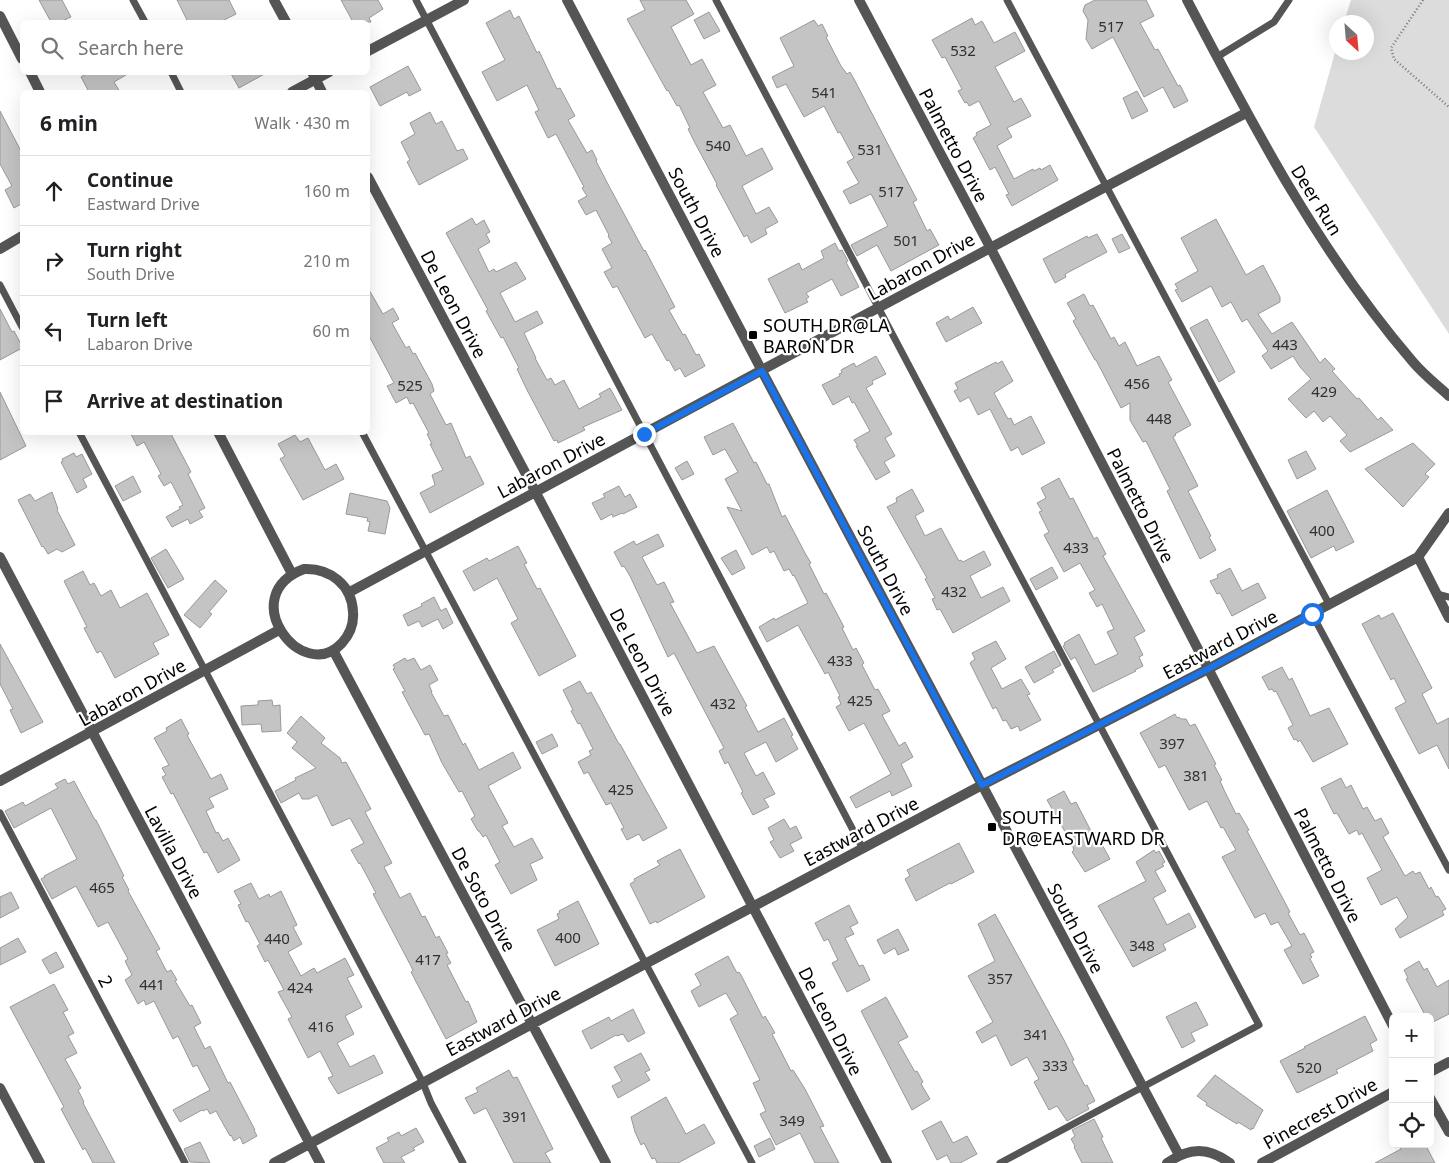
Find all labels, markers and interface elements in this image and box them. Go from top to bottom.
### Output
north arrow [1329,15,1374,60]
house number: 517 [1098,16,1124,36]
search box [20,20,370,75]
icon: search [38,34,66,62]
text: Search here [78,35,184,61]
house number: 532 [950,40,976,60]
house number: 541 [811,82,837,102]
street label: Palmetto Drive [914,84,994,206]
text: 6 min [40,109,98,137]
text: Walk · 430 m [255,112,350,134]
house number: 540 [705,135,731,155]
house number: 531 [857,139,883,159]
street label: Deer Run [1286,160,1348,240]
street label: South Drive [663,163,731,261]
text: Continue [87,167,173,193]
icon: ahead [40,177,68,205]
text: 160 m [303,180,350,202]
house number: 517 [878,181,904,201]
text: Eastward Drive [87,193,200,215]
street label: Labaron Drive [863,227,979,305]
house number: 501 [893,230,919,250]
text: Turn right [87,237,182,263]
street label: De Leon Drive [416,246,492,362]
icon: right [40,247,68,275]
text: 210 m [303,250,350,272]
text: South Drive [87,263,175,285]
text: Turn left [87,307,168,333]
place label: SOUTH DR@LA BARON DR [763,313,890,358]
icon: left [40,317,68,345]
text: 60 m [313,320,350,342]
marker: SOUTH DR@LA BARON DR [747,329,759,341]
text: Labaron Drive [87,333,193,355]
house number: 443 [1272,334,1298,354]
house number: 456 [1124,373,1150,393]
house number: 525 [397,375,423,395]
house number: 429 [1311,381,1337,401]
icon: arrive [40,387,68,415]
text: Arrive at destination [87,388,283,414]
house number: 448 [1146,408,1172,428]
route end [633,423,656,446]
street label: Labaron Drive [493,426,609,504]
street label: Palmetto Drive [1102,444,1180,566]
house number: 400 [1309,520,1335,540]
street label: South Drive [852,521,920,619]
house number: 433 [1063,537,1089,557]
house number: 432 [941,581,967,601]
route start [1301,603,1324,626]
street label: De Leon Drive [605,604,681,720]
street label: Eastward Drive [1158,604,1282,684]
house number: 433 [827,650,853,670]
street label: Labaron Drive [74,653,190,731]
house number: 425 [847,690,873,710]
house number: 432 [710,693,736,713]
house number: 397 [1159,733,1185,753]
house number: 381 [1183,765,1209,785]
house number: 425 [608,779,634,799]
street label: Eastward Drive [799,791,923,871]
street label: Lavilla Drive [139,801,209,903]
street label: Palmetto Drive [1289,804,1367,926]
place label: SOUTH DR@EASTWARD DR [1002,805,1165,850]
marker: SOUTH DR@EASTWARD DR [986,821,998,833]
street label: De Soto Drive [446,842,522,956]
house number: 465 [89,877,115,897]
street label: South Drive [1042,879,1110,977]
house number: 400 [555,927,581,947]
house number: 440 [264,928,290,948]
house number: 348 [1129,935,1155,955]
house number: 417 [415,949,441,969]
street label: De Leon Drive [793,963,869,1079]
house number: 357 [987,968,1013,988]
street label: 2 [93,971,119,991]
house number: 441 [139,974,165,994]
house number: 424 [287,977,313,997]
street label: Eastward Drive [441,981,565,1061]
map controls [1389,1013,1434,1148]
button: + [1389,1013,1434,1058]
house number: 416 [308,1016,334,1036]
house number: 341 [1023,1024,1049,1044]
house number: 333 [1042,1055,1068,1075]
house number: 520 [1296,1057,1322,1077]
button: − [1389,1058,1434,1103]
street label: Pinecrest Drive [1259,1072,1381,1154]
button: locate [1389,1103,1434,1148]
house number: 391 [502,1106,528,1126]
house number: 349 [779,1110,805,1130]

